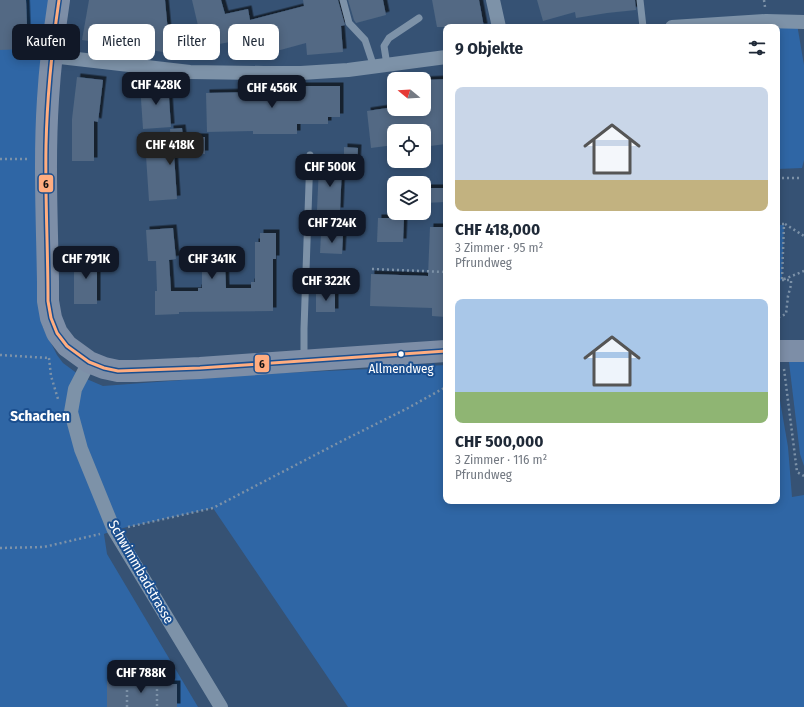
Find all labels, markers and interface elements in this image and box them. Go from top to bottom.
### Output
chip: Kaufen [12,24,80,60]
chip: Mieten [88,24,155,60]
chip: Filter [163,24,220,60]
chip: Neu [228,24,279,60]
icon: filters [746,37,768,59]
text: 9 Objekte [455,38,523,59]
pin: CHF 428K [115,72,197,106]
north arrow [387,72,431,116]
map controls [387,72,431,220]
pin: CHF 456K [231,75,313,109]
text: CHF 428K [131,77,181,92]
text: CHF 456K [247,80,297,95]
icon: home [576,113,648,185]
button: locate [387,124,431,168]
pin: CHF 418K [129,132,211,166]
text: CHF 418K [146,137,194,152]
pin: CHF 500K [289,154,371,188]
text: CHF 500K [304,159,356,174]
line badge: 6 [38,174,54,193]
button: layers [387,176,431,220]
text: 6 [43,178,49,191]
pin: CHF 724K [291,210,373,244]
text: CHF 724K [308,215,356,230]
text: CHF 418,000 [455,219,540,240]
text: 3 Zimmer · 95 m² [455,240,543,255]
pin: CHF 791K [45,246,127,280]
pin: CHF 341K [171,246,253,280]
text: CHF 791K [62,251,110,266]
text: CHF 341K [188,251,236,266]
text: Pfrundweg [455,255,512,270]
pin: CHF 322K [285,268,367,302]
text: CHF 322K [302,273,350,288]
icon: home [576,325,648,397]
marker: Allmendweg [396,349,406,359]
line badge: 6 [254,354,270,373]
text: 6 [259,358,265,371]
place label: Allmendweg [369,361,434,376]
district label: Schachen [10,407,70,425]
text: CHF 500,000 [455,431,544,452]
text: 3 Zimmer · 116 m² [455,452,547,467]
text: Pfrundweg [455,467,512,482]
street label: Schwimmbadstrasse [104,517,178,627]
pin: CHF 788K [100,660,182,694]
text: CHF 788K [116,665,166,680]

